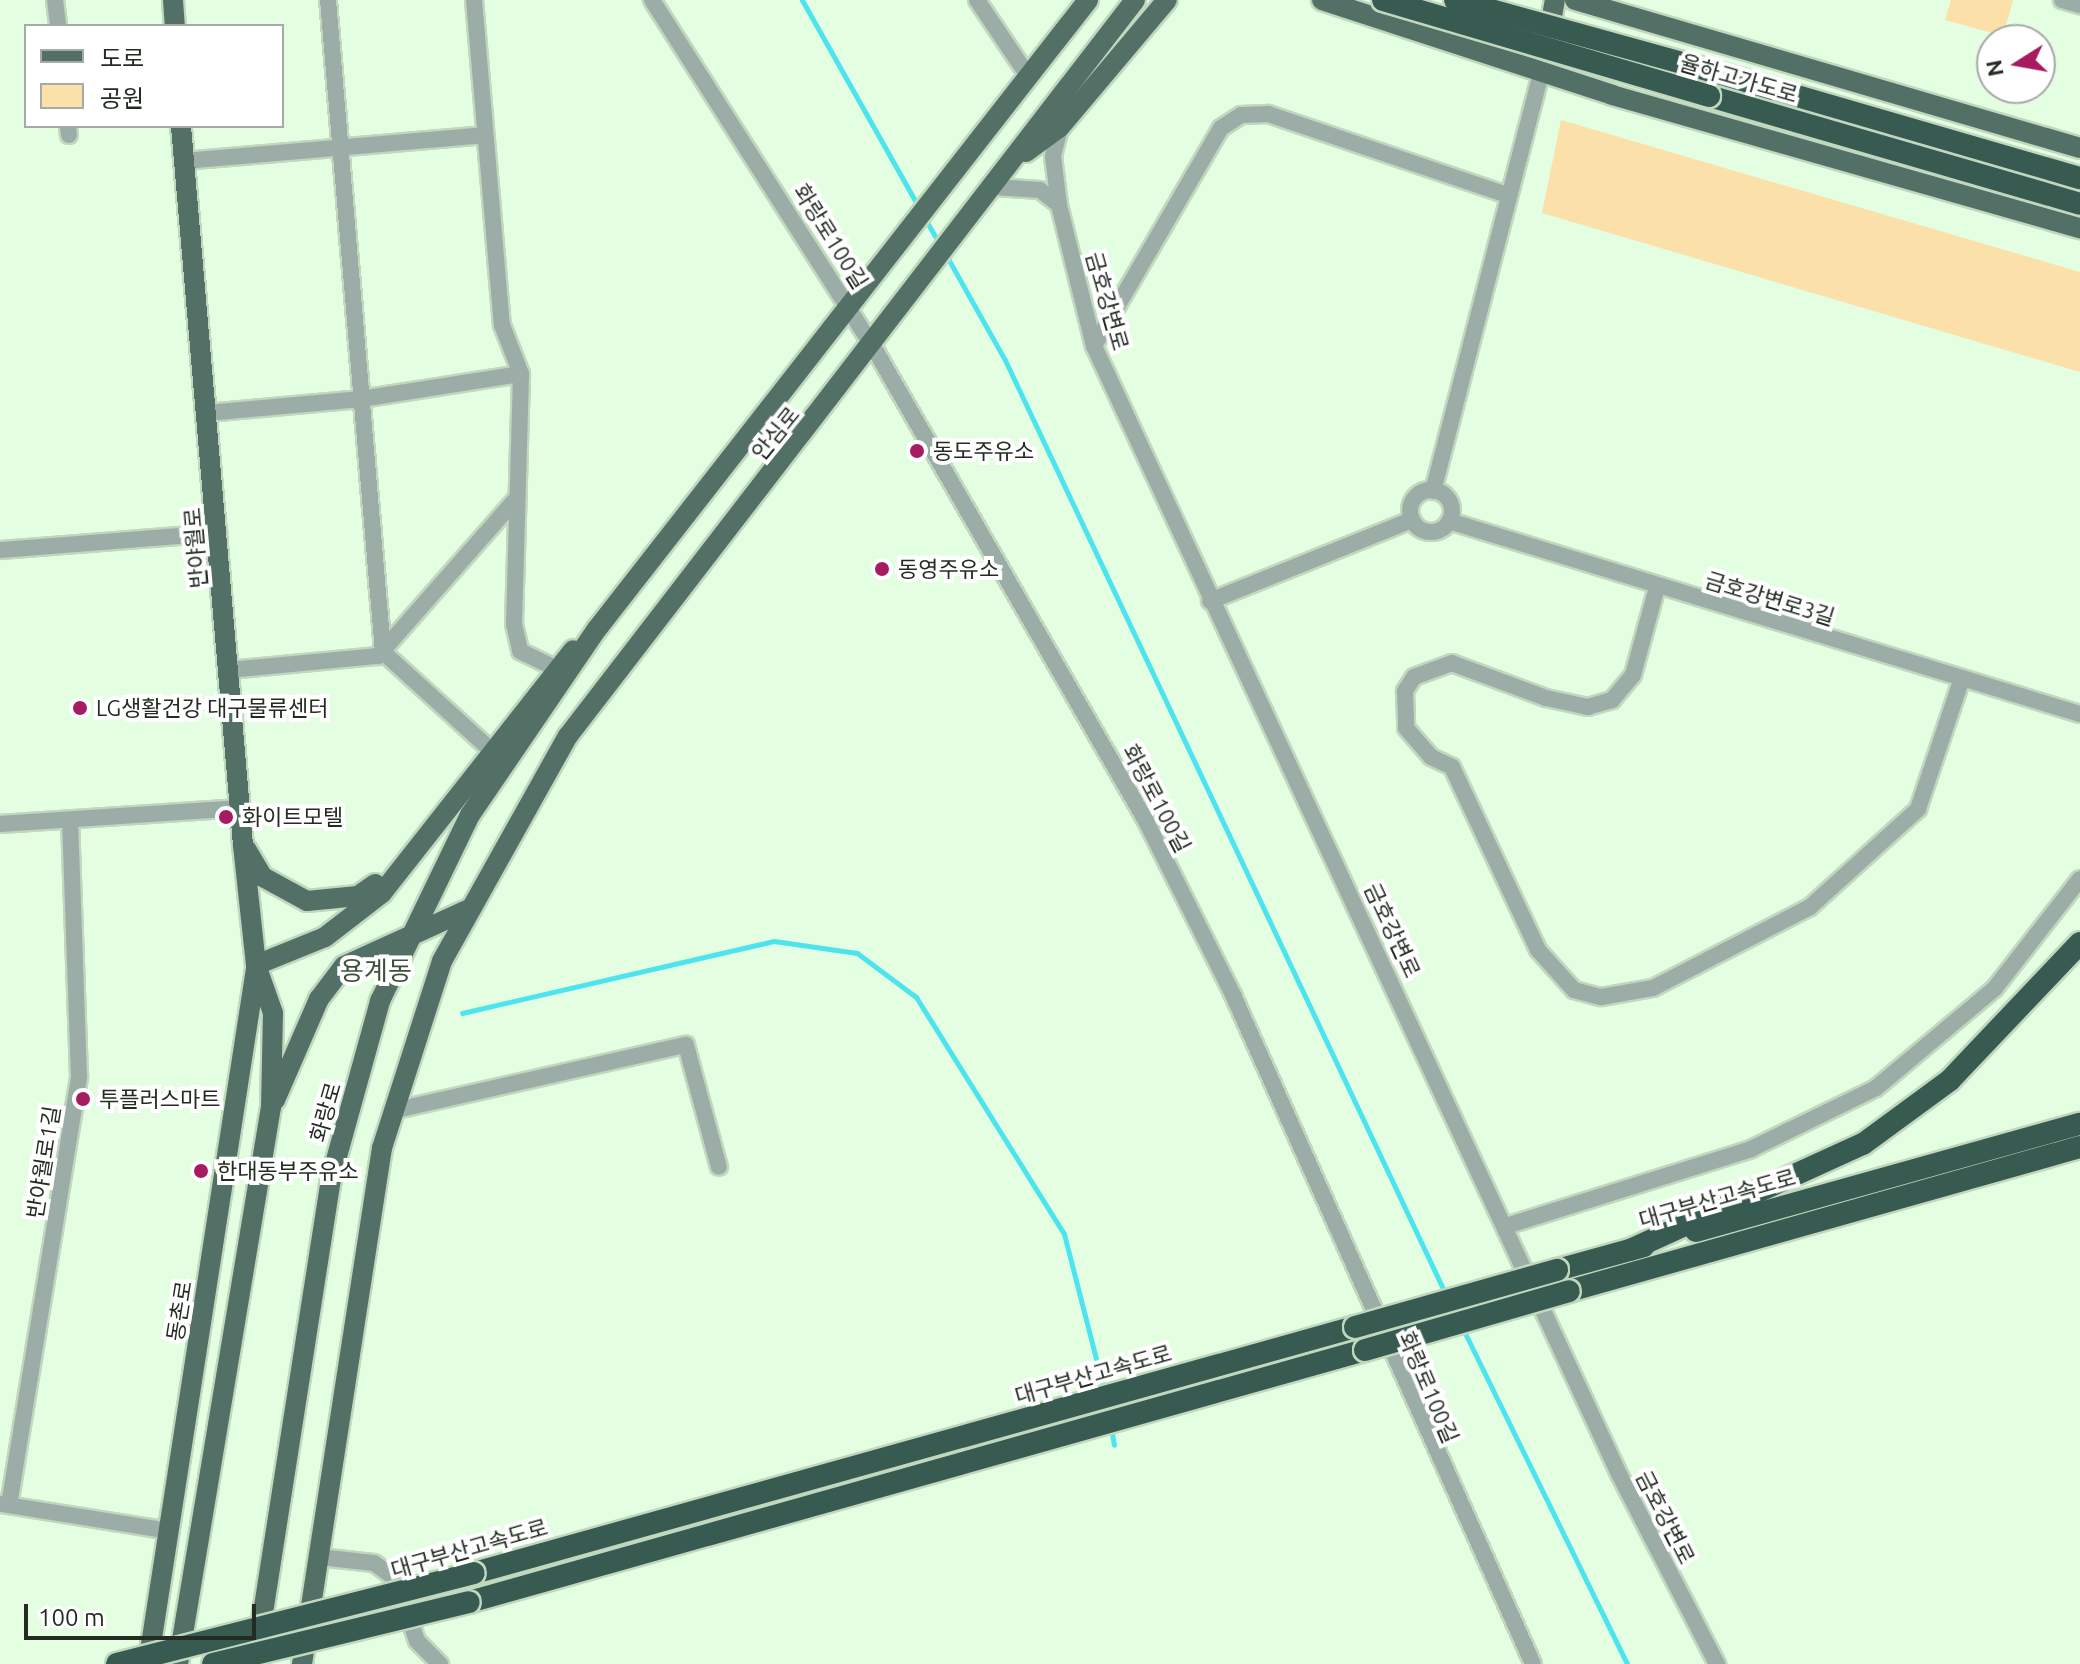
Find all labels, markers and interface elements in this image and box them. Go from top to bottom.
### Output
legend [24,24,284,128]
north arrow [1976,24,2056,104]
text: 도로 [100,45,144,72]
street label: 율하고가도로 [1677,49,1801,107]
text: N [1980,58,2008,79]
text: 공원 [100,85,144,112]
street label: 화랑로100길 [788,179,874,293]
street label: 금호강변로 [1081,249,1135,353]
street label: 안심로 [746,401,804,465]
place label: 동도주유소 [933,438,1034,464]
marker: 동도주유소 [908,442,926,460]
street label: 반야월로 [178,507,212,589]
place label: 동영주유소 [898,556,999,582]
marker: 동영주유소 [873,560,891,578]
street label: 금호강변로3길 [1702,566,1838,630]
place label: LG생활건강 대구물류센터 [96,695,329,721]
marker: LG생활건강 대구물류센터 [71,699,89,717]
street label: 화랑로100길 [1118,740,1196,856]
place label: 화이트모텔 [242,804,343,830]
marker: 화이트모텔 [217,808,235,826]
street label: 금호강변로 [1360,879,1426,981]
district label: 용계동 [340,955,412,987]
street label: 화랑로 [304,1079,346,1145]
place label: 투플러스마트 [99,1086,220,1112]
marker: 투플러스마트 [74,1090,92,1108]
street label: 반야월로1길 [21,1104,65,1220]
place label: 한대동부주유소 [217,1158,359,1184]
marker: 한대동부주유소 [192,1162,210,1180]
street label: 대구부산고속도로 [1636,1163,1798,1233]
street label: 동촌로 [161,1279,197,1343]
street label: 화랑로100길 [1394,1327,1464,1447]
street label: 대구부산고속도로 [1012,1339,1174,1409]
street label: 금호강변로 [1631,1466,1701,1568]
street label: 대구부산고속도로 [388,1513,550,1583]
scale bar [28,1588,260,1638]
text: 100 m [38,1604,105,1631]

